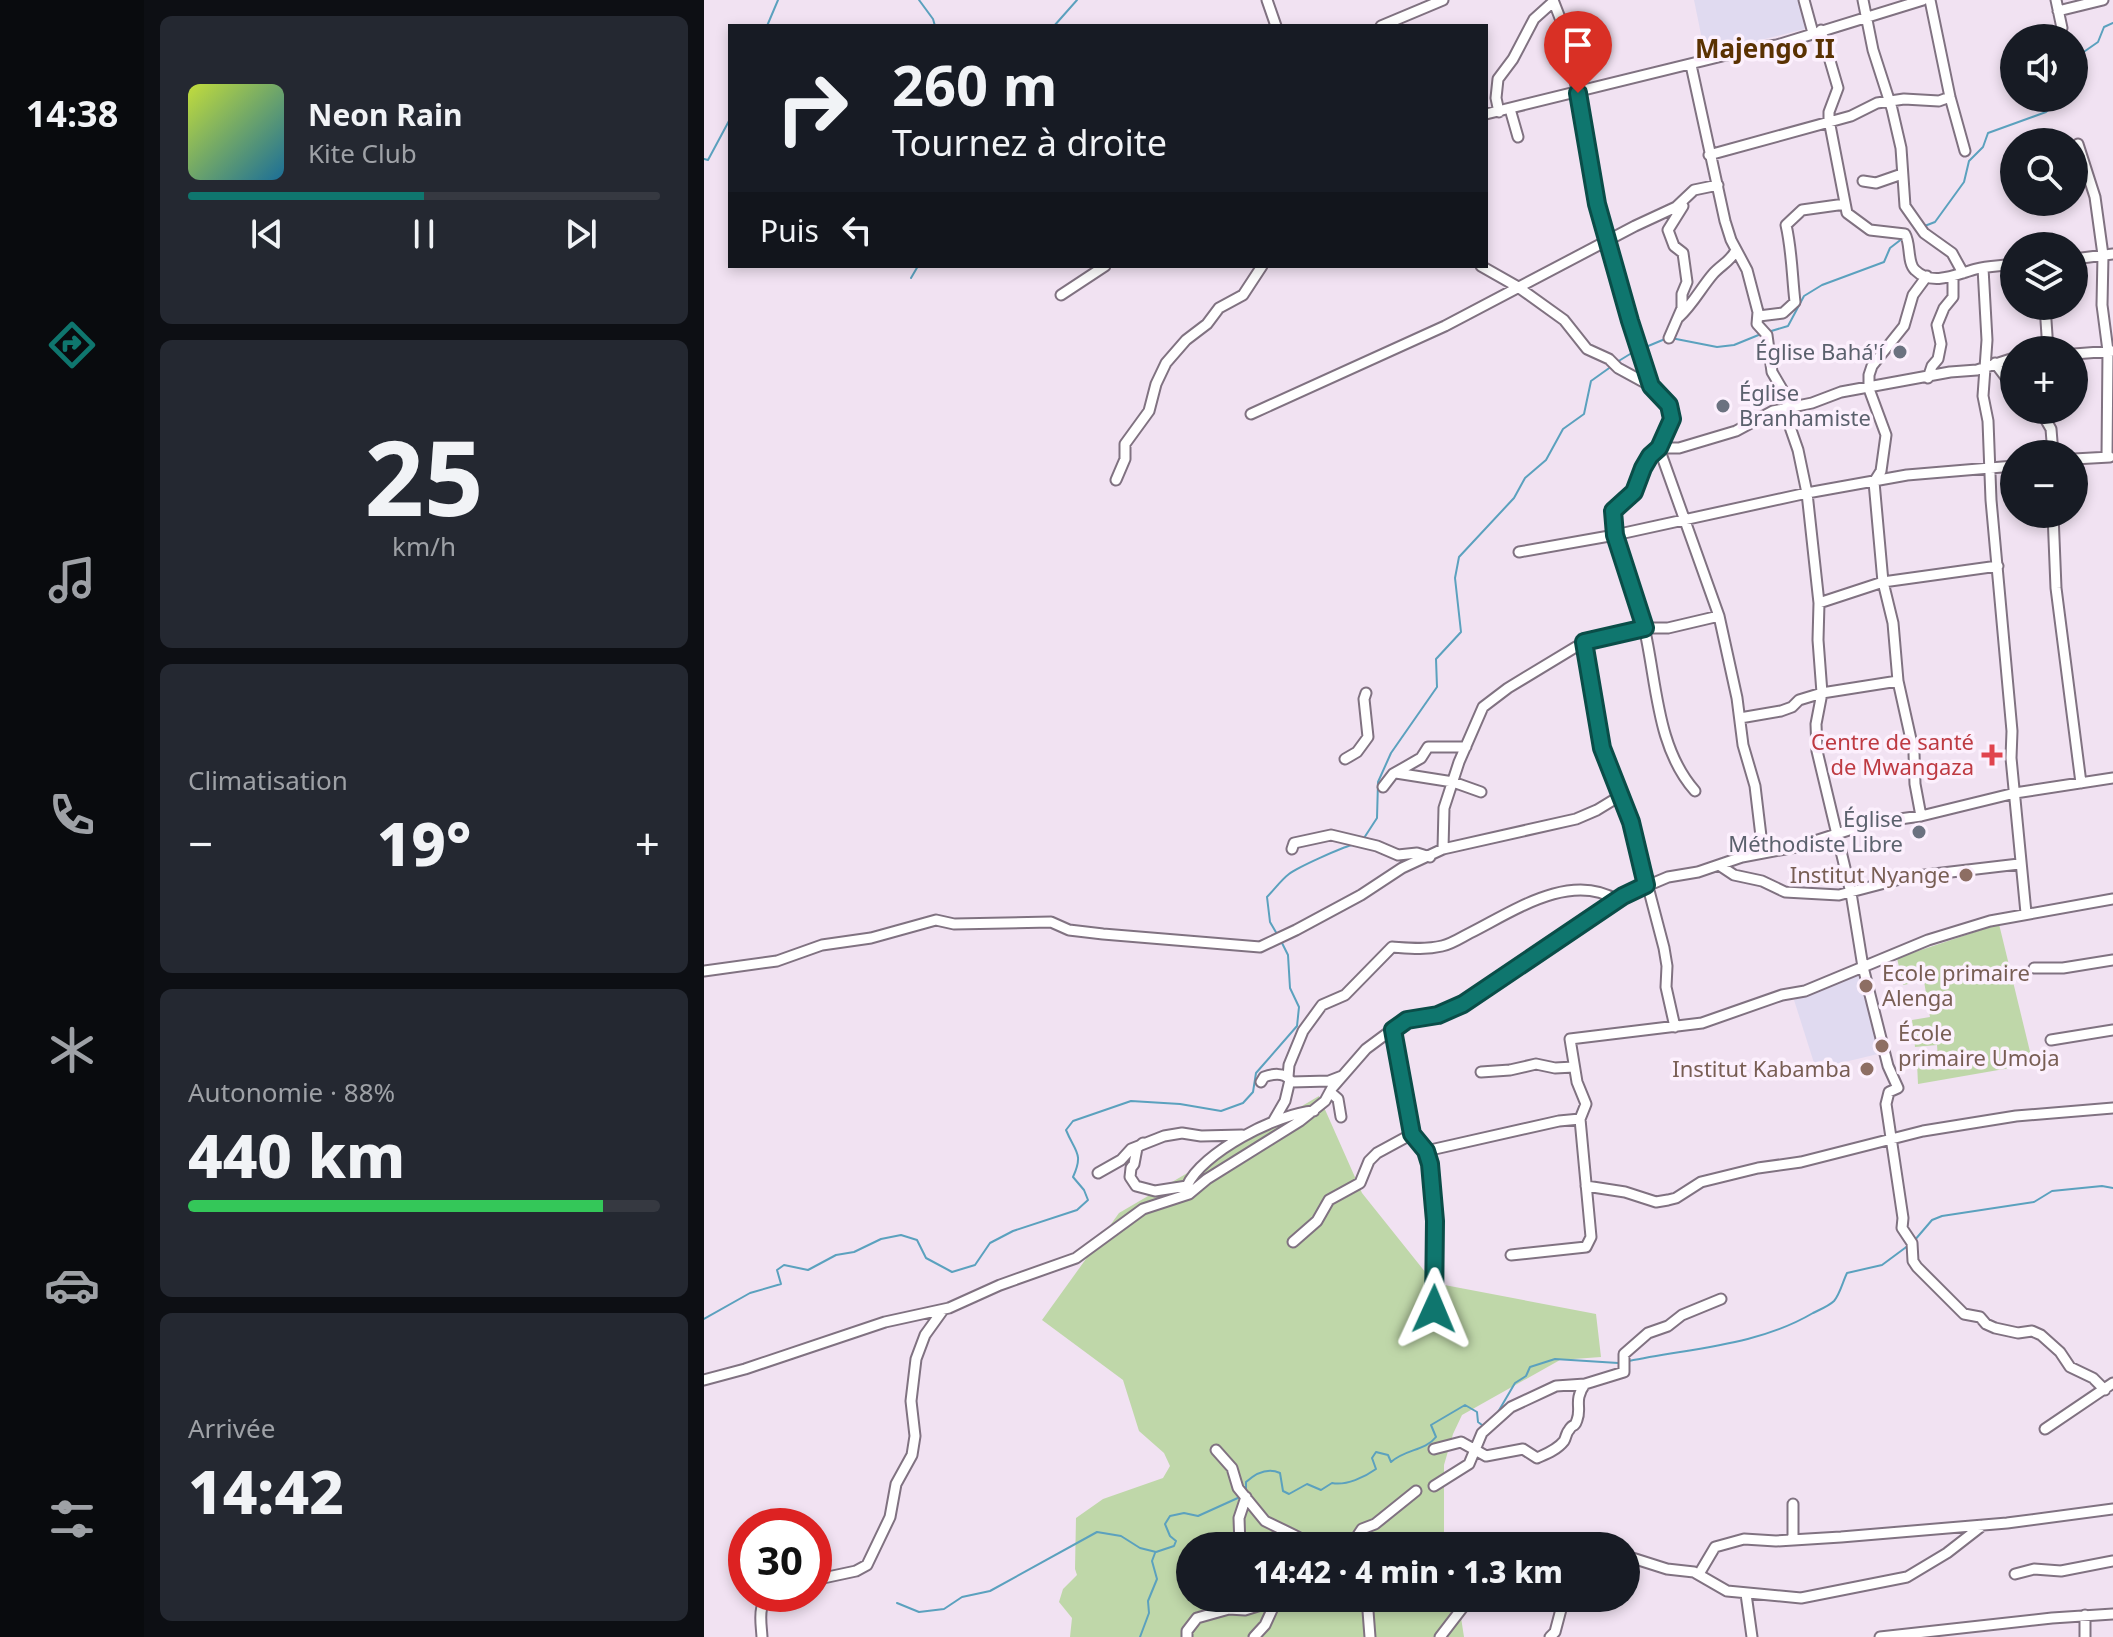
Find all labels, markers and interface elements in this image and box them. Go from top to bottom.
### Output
pin [1544,11,1612,93]
icon: arrive [1556,23,1600,67]
map controls [2000,24,2088,528]
button: sound [2000,24,2088,112]
district label: Majengo II [1695,30,1835,66]
text: 260 m [892,46,1057,122]
icon: right [760,56,864,160]
text: 14:38 [26,89,118,138]
text: Neon Rain [308,94,462,135]
text: Tournez à droite [892,118,1167,167]
button: search [2000,128,2088,216]
text: Kite Club [308,135,417,171]
icon: left [835,208,879,252]
text: Puis [760,210,819,251]
icon: previous [245,212,289,256]
icon: pause [402,212,446,256]
icon: next [559,212,603,256]
button: layers [2000,232,2088,320]
icon: directions [44,317,100,373]
place label: Église Bahá'í [1755,336,1885,366]
button: + [2000,336,2088,424]
marker: Église Bahá'í [1891,343,1909,361]
place label: Église Branhamiste [1739,377,1871,432]
marker: Église Branhamiste [1714,397,1732,415]
text: 25 [365,405,483,546]
button: − [2000,440,2088,528]
text: km/h [392,528,456,564]
icon: music [44,552,100,608]
place label: Centre de santé de Mwangaza [1811,726,1974,781]
marker: Centre de santé de Mwangaza [1981,744,2003,766]
text: Climatisation [188,762,348,798]
icon: phone [44,787,100,843]
text: 19° [377,802,471,884]
place label: Église Méthodiste Libre [1728,803,1903,858]
text: − [188,813,213,873]
text: + [635,813,660,873]
marker: Église Méthodiste Libre [1910,823,1928,841]
place label: Institut Nyange [1790,859,1950,889]
marker: Institut Nyange [1957,866,1975,884]
place label: Ecole primaire Alenga [1882,957,2030,1012]
marker: Ecole primaire Alenga [1857,977,1875,995]
place label: École primaire Umoja [1898,1017,2060,1072]
icon: climate [44,1022,100,1078]
marker: École primaire Umoja [1873,1037,1891,1055]
place label: Institut Kabamba [1672,1053,1851,1083]
marker: Institut Kabamba [1858,1060,1876,1078]
text: Autonomie · 88% [188,1074,395,1110]
text: 440 km [188,1114,405,1196]
icon: car [44,1257,100,1313]
position arrow [1392,1267,1476,1351]
text: Arrivée [188,1410,275,1446]
text: 14:42 [188,1450,344,1532]
icon: filters [44,1491,100,1547]
speed limit sign: 30 [728,1508,832,1612]
text: 14:42 · 4 min · 1.3 km [1253,1551,1563,1592]

